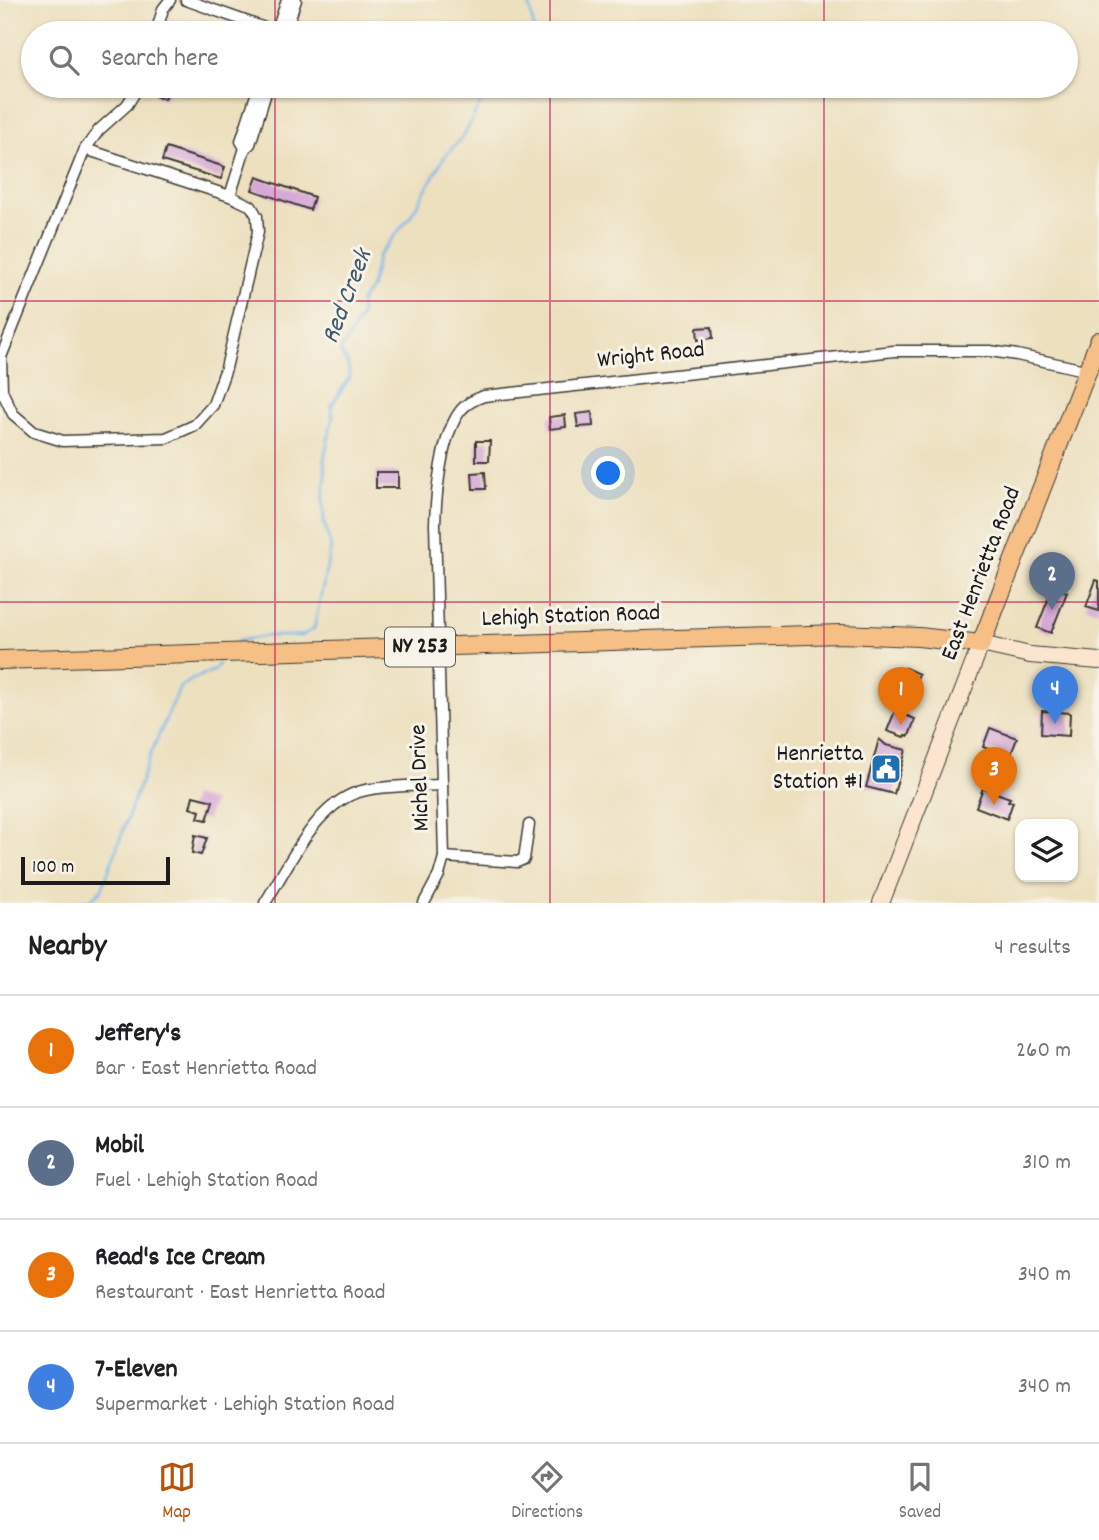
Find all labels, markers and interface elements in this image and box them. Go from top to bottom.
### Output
search box [21,21,1078,98]
icon: search [45,41,83,79]
text: Search here [101,41,219,78]
water label: Red Creek [313,242,384,350]
street label: Wright Road [596,333,706,379]
your location [591,456,625,490]
street label: East Henrietta Road [933,482,1031,666]
pin: 2 [1029,552,1075,610]
street label: Lehigh Station Road [481,597,661,637]
road number: NY 253 [385,628,455,666]
pin: 4 [1032,666,1078,724]
pin: 1 [878,667,924,725]
street label: Michel Drive [402,724,440,832]
place label: Henrietta Station #1 [773,738,864,800]
pin: 3 [971,747,1017,805]
public building icon: Henrietta Station #1 [869,752,903,786]
map controls [1015,819,1078,882]
button: layers [1015,819,1078,882]
scale bar [21,854,170,886]
text: 100 m [32,855,74,882]
text: Nearby [28,927,106,970]
text: 4 results [994,932,1071,965]
text: Jeffery's [95,1016,181,1053]
text: 1 [48,1035,54,1068]
text: 260 m [1016,1035,1071,1068]
text: Bar · East Henrietta Road [95,1053,317,1086]
text: Mobil [95,1128,144,1165]
text: 2 [46,1147,56,1180]
text: 310 m [1022,1147,1071,1180]
text: Fuel · Lehigh Station Road [95,1165,318,1198]
text: Read's Ice Cream [95,1240,265,1277]
text: 3 [46,1259,56,1292]
text: 340 m [1018,1259,1071,1292]
text: Restaurant · East Henrietta Road [95,1277,386,1310]
text: 7-Eleven [95,1352,178,1389]
text: 4 [46,1371,56,1404]
text: 340 m [1018,1371,1071,1404]
text: Supermarket · Lehigh Station Road [95,1389,395,1422]
tab: Map [158,1458,196,1527]
tab: Directions [511,1458,583,1527]
tab: Saved [899,1458,941,1527]

